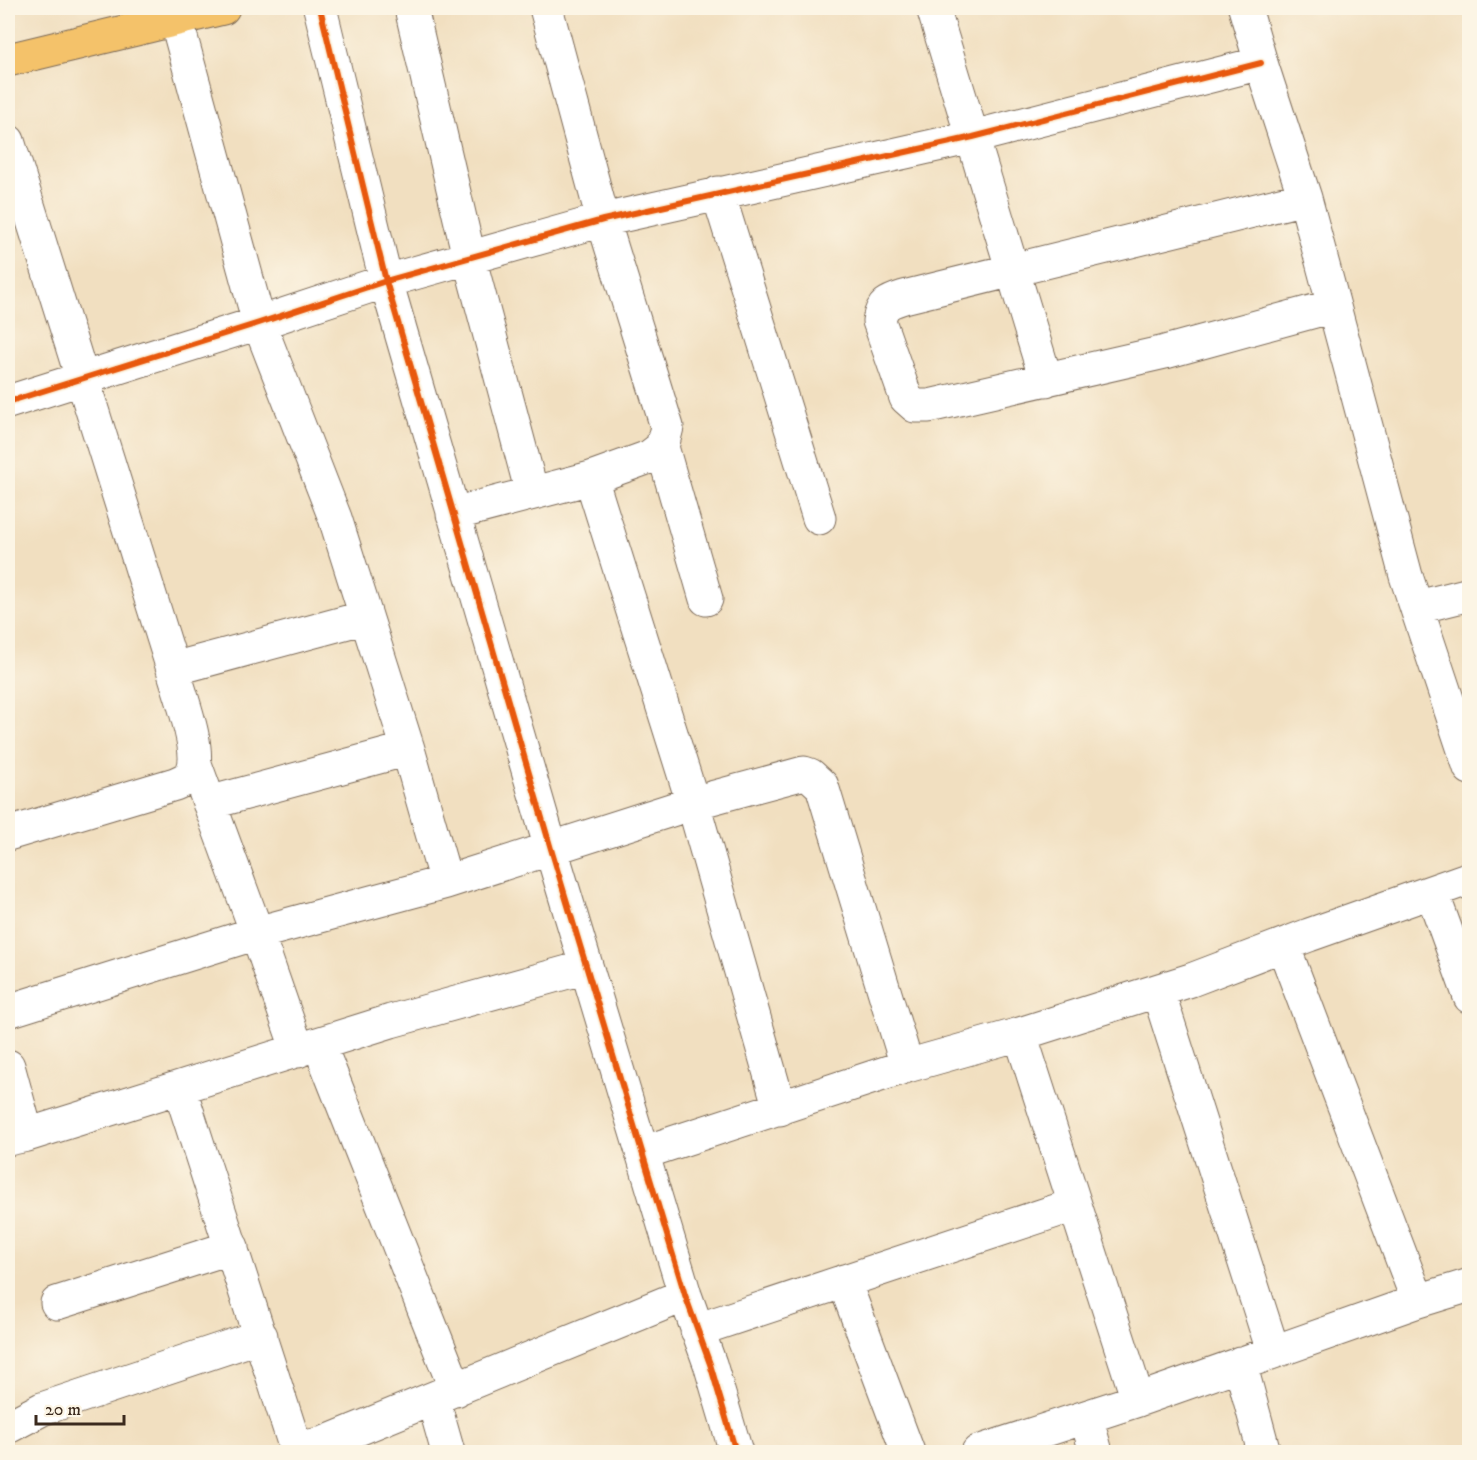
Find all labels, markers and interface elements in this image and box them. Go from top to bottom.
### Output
scale bar [36,1388,124,1426]
text: 20 m [45,1399,81,1421]

